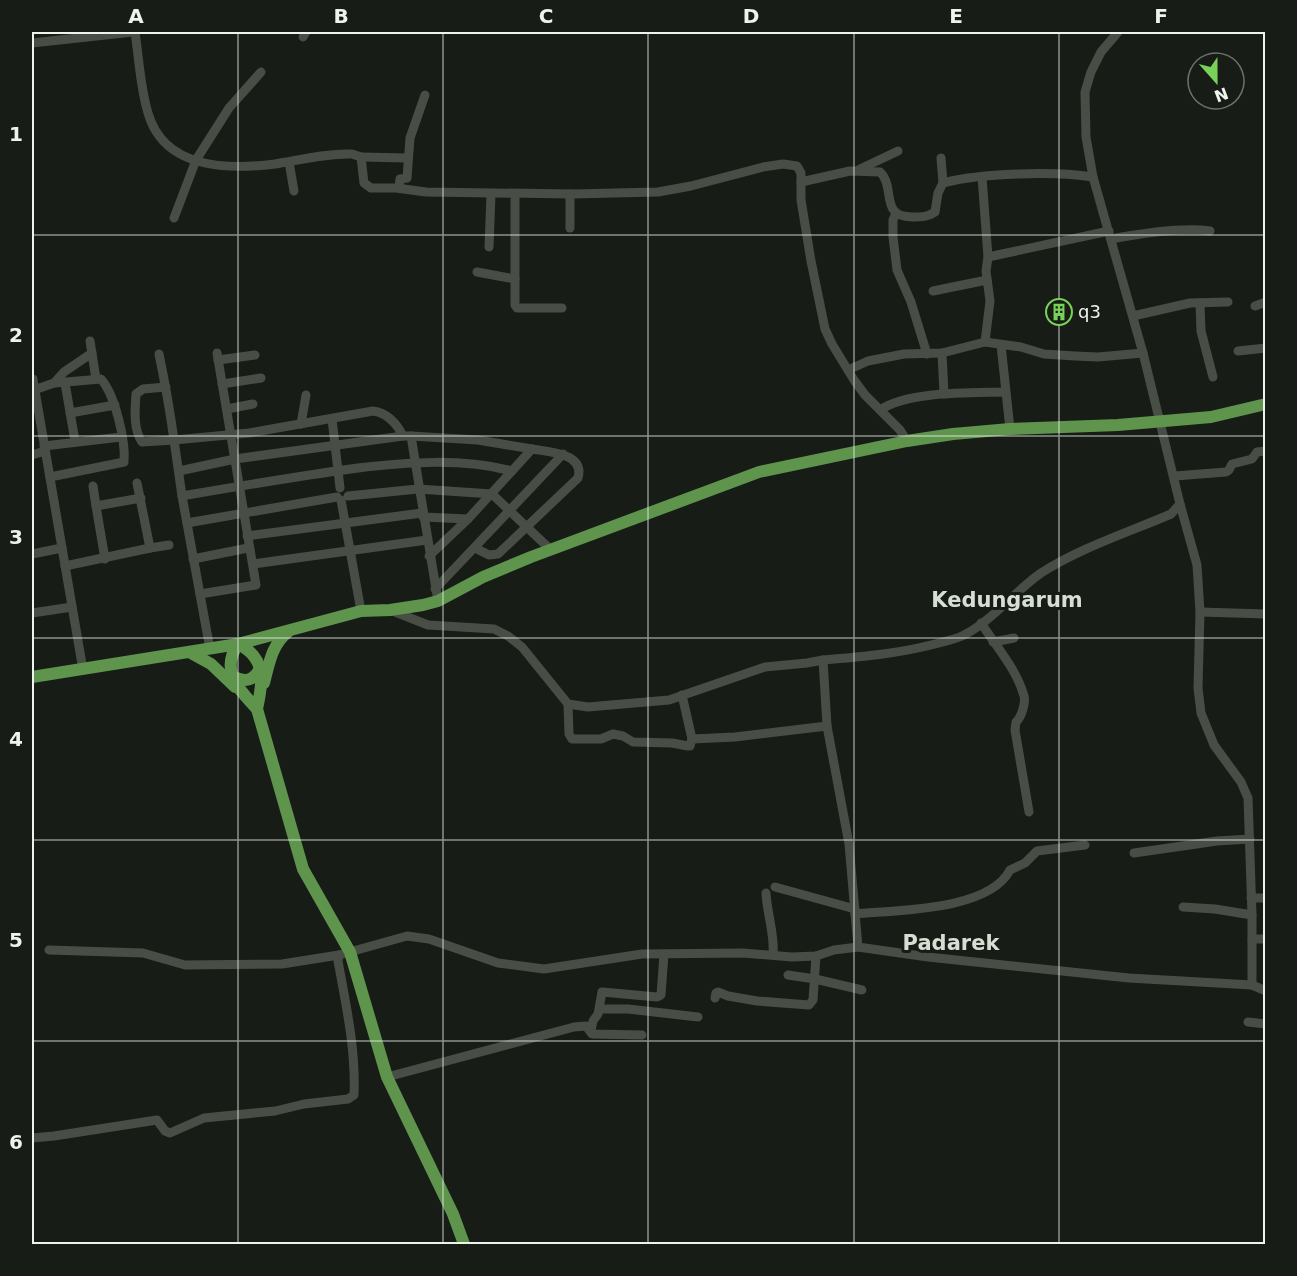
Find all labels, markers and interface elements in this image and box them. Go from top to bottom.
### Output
text: A [128,4,144,28]
text: B [333,4,349,28]
text: C [539,4,553,28]
text: D [743,4,759,28]
text: E [949,4,963,28]
text: F [1154,4,1168,28]
north arrow [1186,51,1246,111]
text: N [1212,83,1231,106]
text: 1 [9,122,23,146]
building icon: q3 [1044,297,1074,327]
place label: q3 [1078,301,1101,322]
text: 2 [9,323,23,347]
text: 3 [9,525,23,549]
district label: Kedungarum [931,588,1083,612]
text: 4 [9,727,23,751]
text: 5 [9,928,23,952]
district label: Padarek [903,931,1000,955]
text: 6 [9,1130,23,1154]

